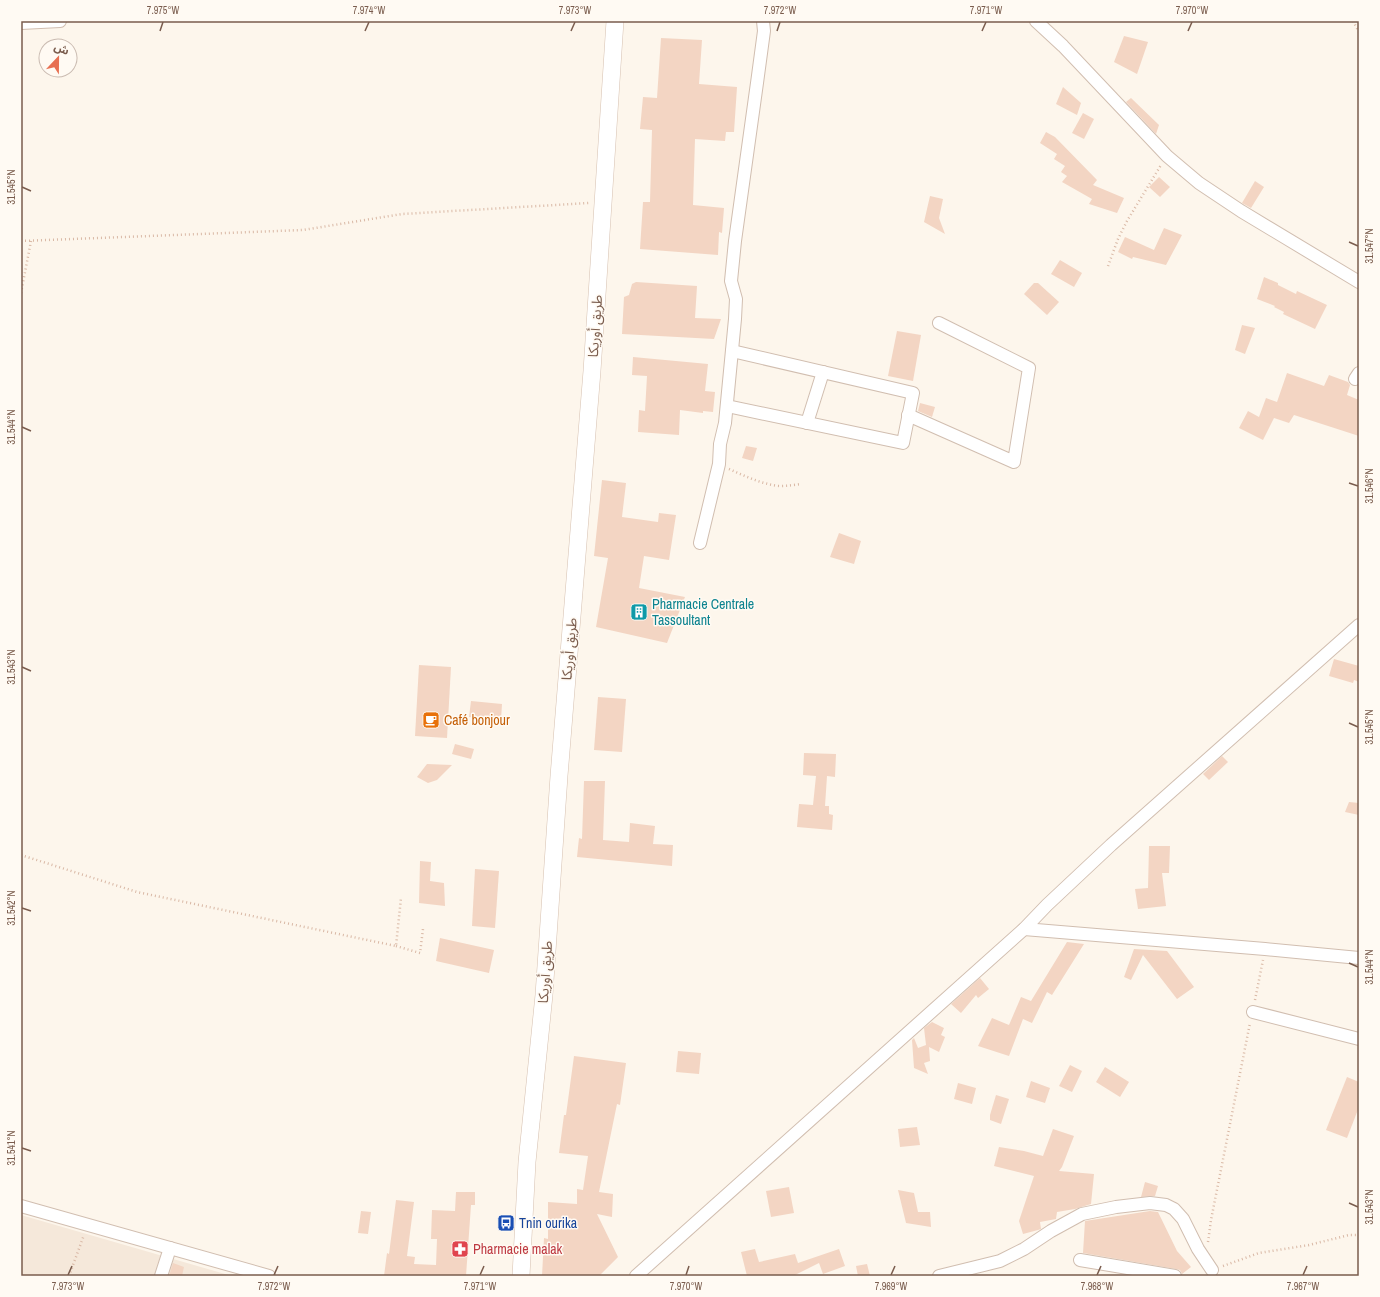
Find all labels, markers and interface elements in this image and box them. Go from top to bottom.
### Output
text: 7.975°W [147,4,179,17]
text: 7.974°W [353,4,385,17]
text: 7.973°W [559,4,591,17]
text: 7.972°W [764,4,796,17]
text: 7.971°W [970,4,1002,17]
text: 7.970°W [1176,4,1208,17]
north arrow [38,38,78,78]
text: ش [52,39,71,58]
text: 31.545°N [5,169,18,205]
text: 31.547°N [1363,228,1376,264]
street label: طريق أوريكا [584,294,607,358]
text: 31.544°N [5,409,18,445]
text: 31.546°N [1363,468,1376,504]
place label: Pharmacie Centrale Tassoultant [652,595,754,629]
building icon: Pharmacie Centrale Tassoultant [629,602,649,622]
street label: طريق أوريكا [557,617,582,681]
text: 31.543°N [5,649,18,685]
text: 31.545°N [1363,709,1376,745]
cafe icon: Café bonjour [421,710,441,730]
place label: Café bonjour [444,711,510,729]
text: 31.542°N [5,890,18,926]
street label: طريق أوريكا [534,940,557,1004]
text: 31.544°N [1363,949,1376,985]
text: 31.541°N [5,1130,18,1166]
text: 31.543°N [1363,1189,1376,1225]
bus stop icon: Tnin ourika [496,1213,516,1233]
place label: Tnin ourika [519,1214,578,1232]
pharmacy icon: Pharmacie malak [450,1239,470,1259]
place label: Pharmacie malak [473,1240,563,1258]
text: 7.973°W [52,1280,84,1293]
text: 7.972°W [258,1280,290,1293]
text: 7.971°W [464,1280,496,1293]
text: 7.970°W [670,1280,702,1293]
text: 7.969°W [875,1280,907,1293]
text: 7.968°W [1081,1280,1113,1293]
text: 7.967°W [1287,1280,1319,1293]

